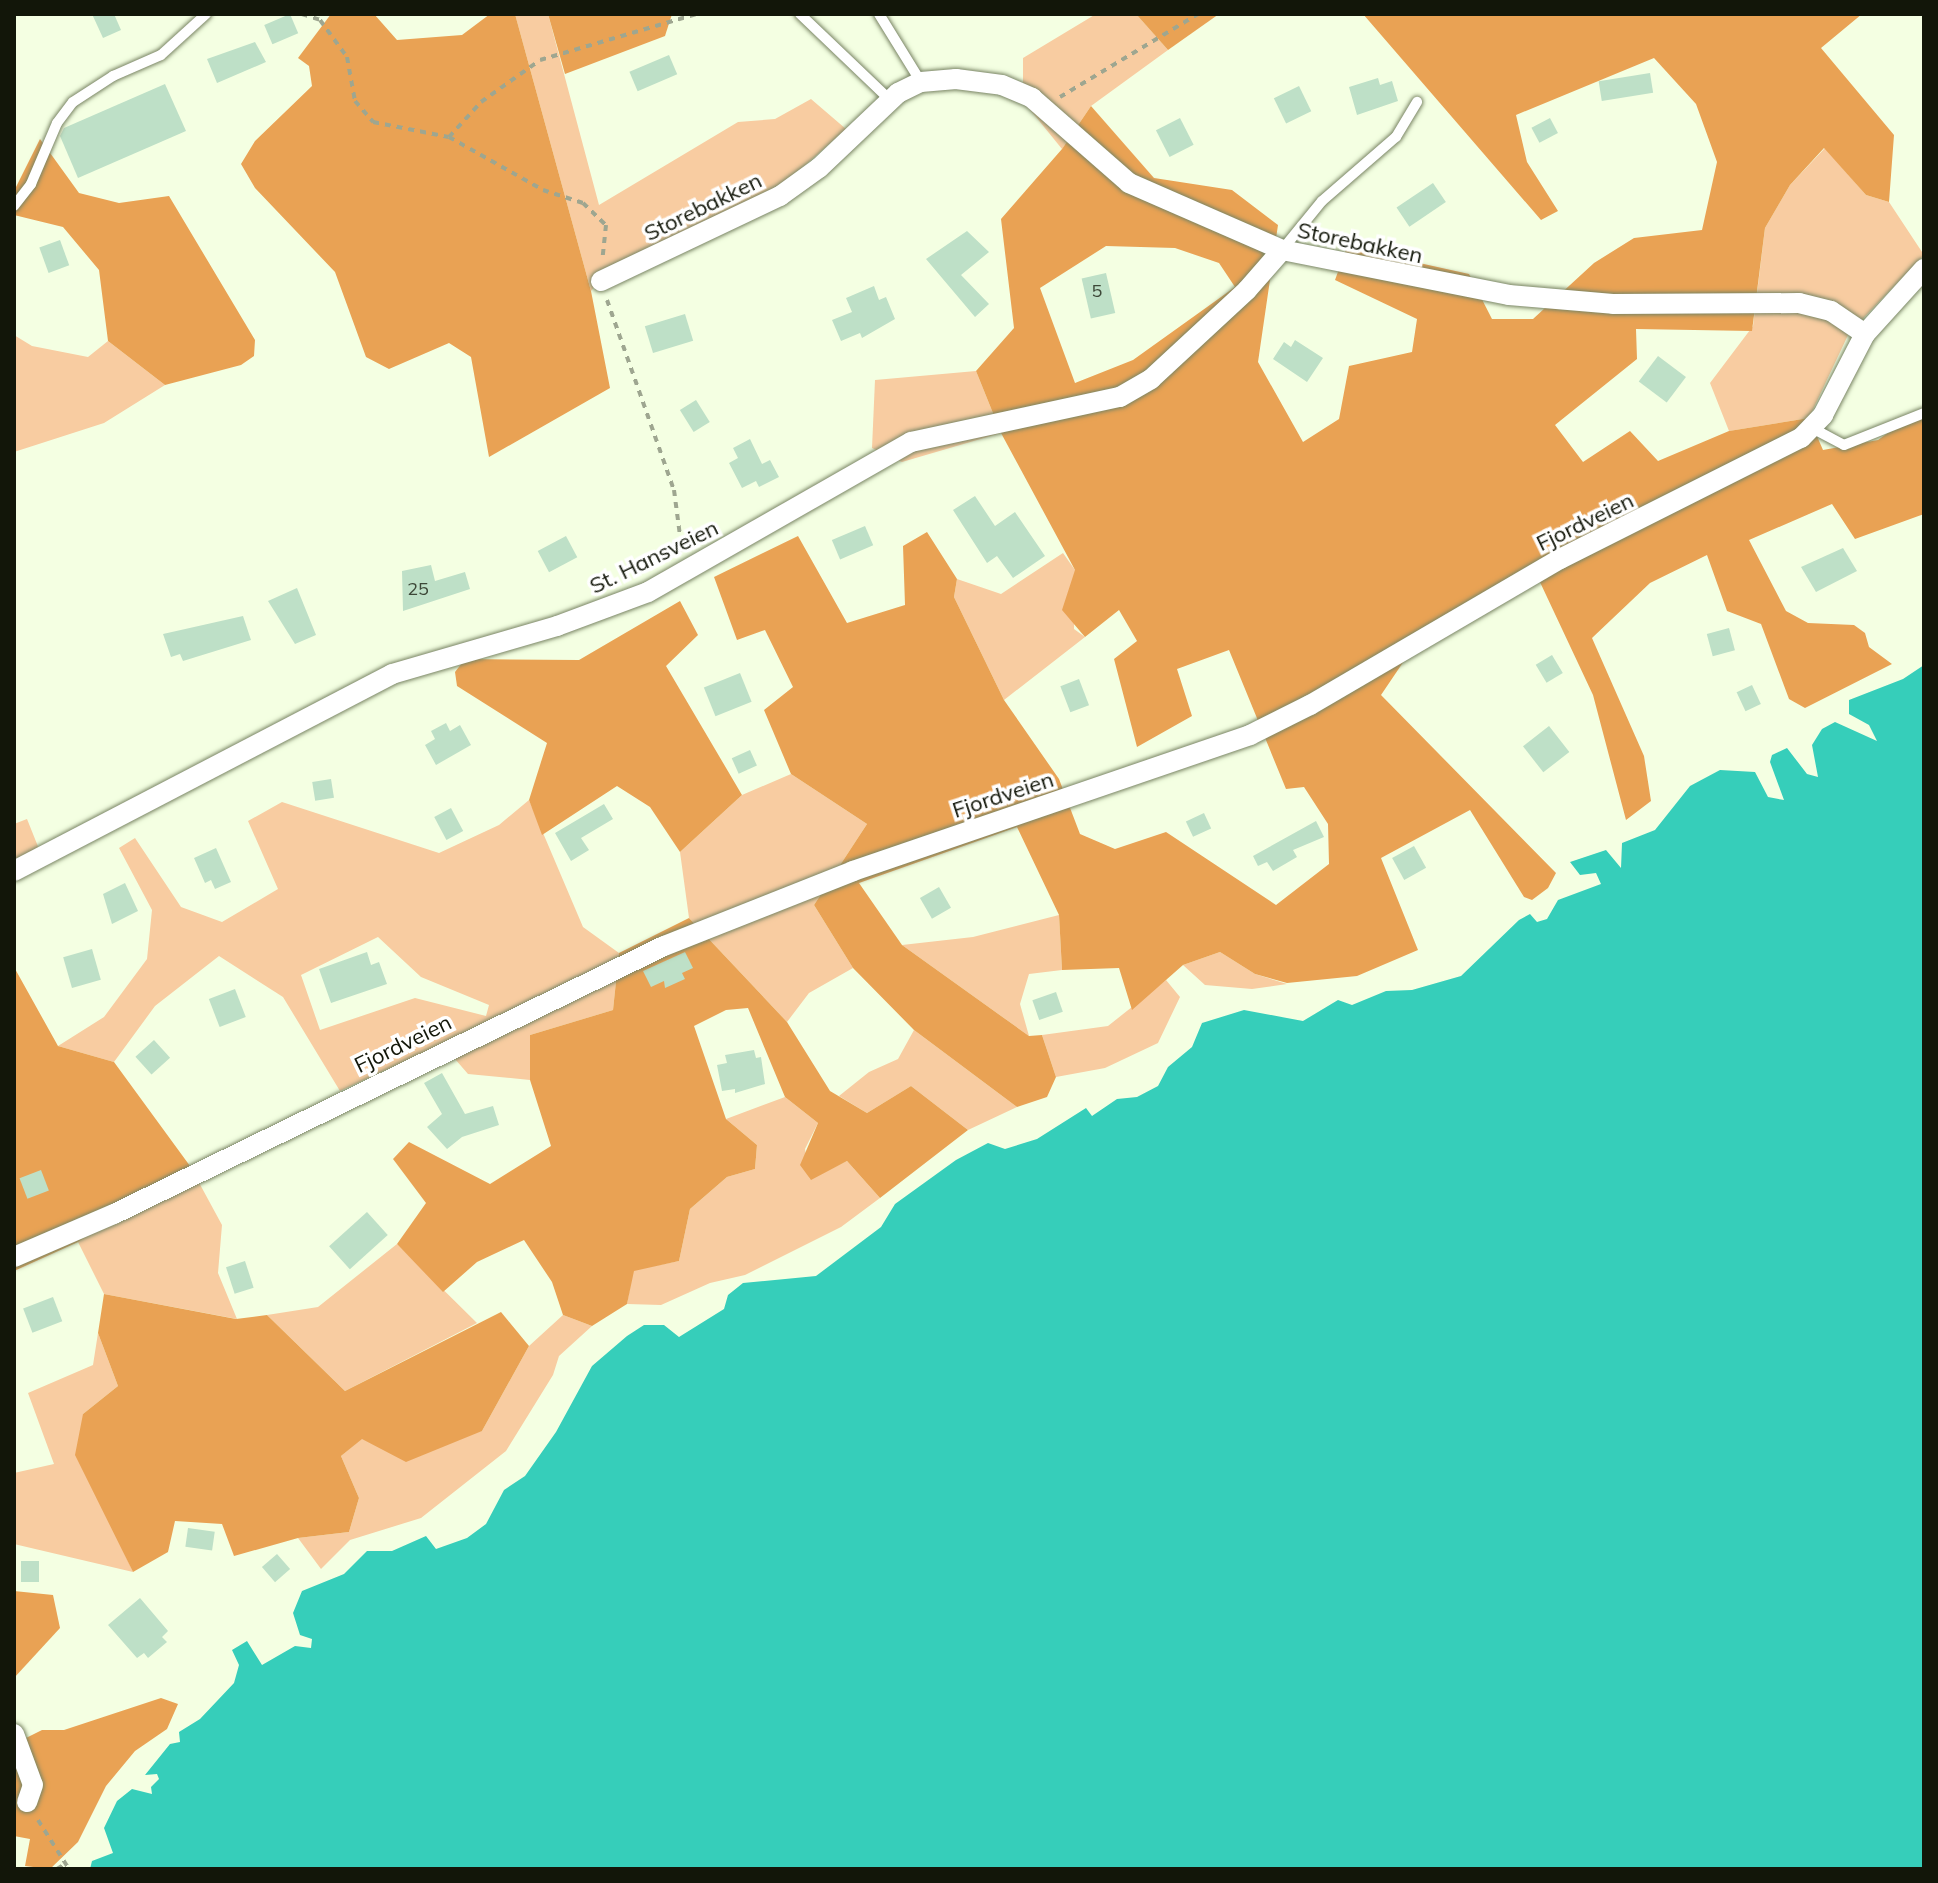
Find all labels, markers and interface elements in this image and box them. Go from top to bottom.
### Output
street label: Storebakken [640,167,766,247]
street label: Storebakken [1295,217,1425,269]
house number: 5 [1092,280,1102,302]
street label: Fjordveien [1532,487,1638,557]
street label: St. Hansveien [585,515,723,599]
house number: 25 [407,578,429,600]
street label: Fjordveien [949,766,1057,824]
street label: Fjordveien [350,1009,456,1079]

